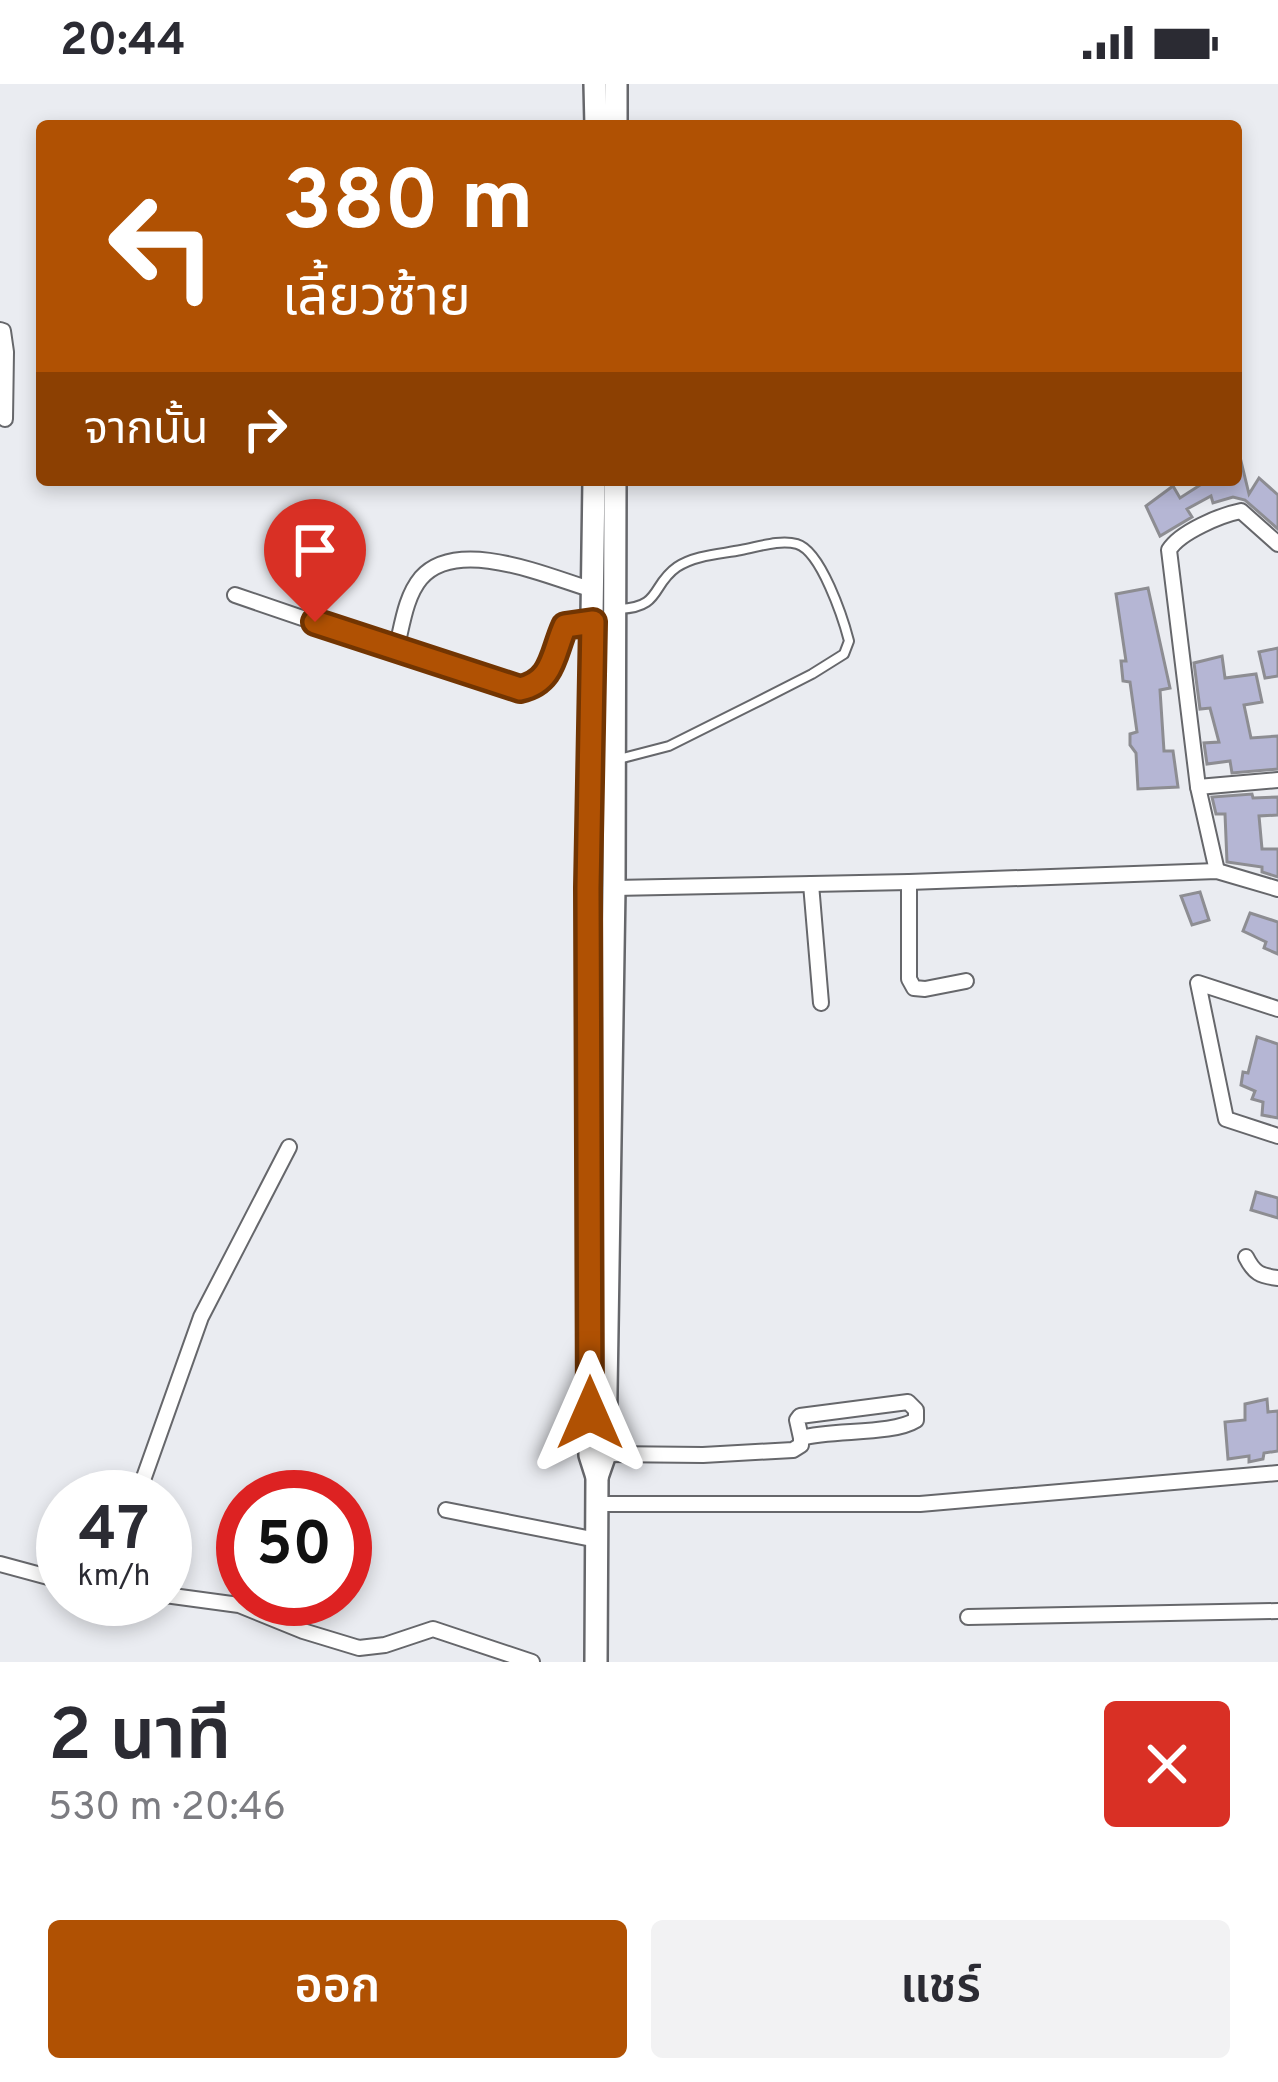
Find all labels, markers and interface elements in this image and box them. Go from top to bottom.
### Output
text: 20:44 [60,14,186,71]
text: 380 m [282,153,534,259]
icon: left [84,168,240,324]
text: เลี้ยวซ้าย [282,266,471,335]
icon: right [232,396,298,462]
text: จากนั้น [84,403,208,460]
pin [264,499,366,622]
icon: arrive [282,517,348,583]
position arrow [527,1350,653,1476]
speed limit sign: 50 [216,1470,372,1626]
text: 47 [79,1495,149,1571]
text: km/h [78,1559,150,1596]
text: 2 นาที [48,1694,231,1786]
button: close [1104,1701,1230,1827]
text: 530 m · 20:46 [48,1785,286,1834]
button: ออก [48,1920,627,2058]
button: แชร์ [651,1920,1230,2058]

